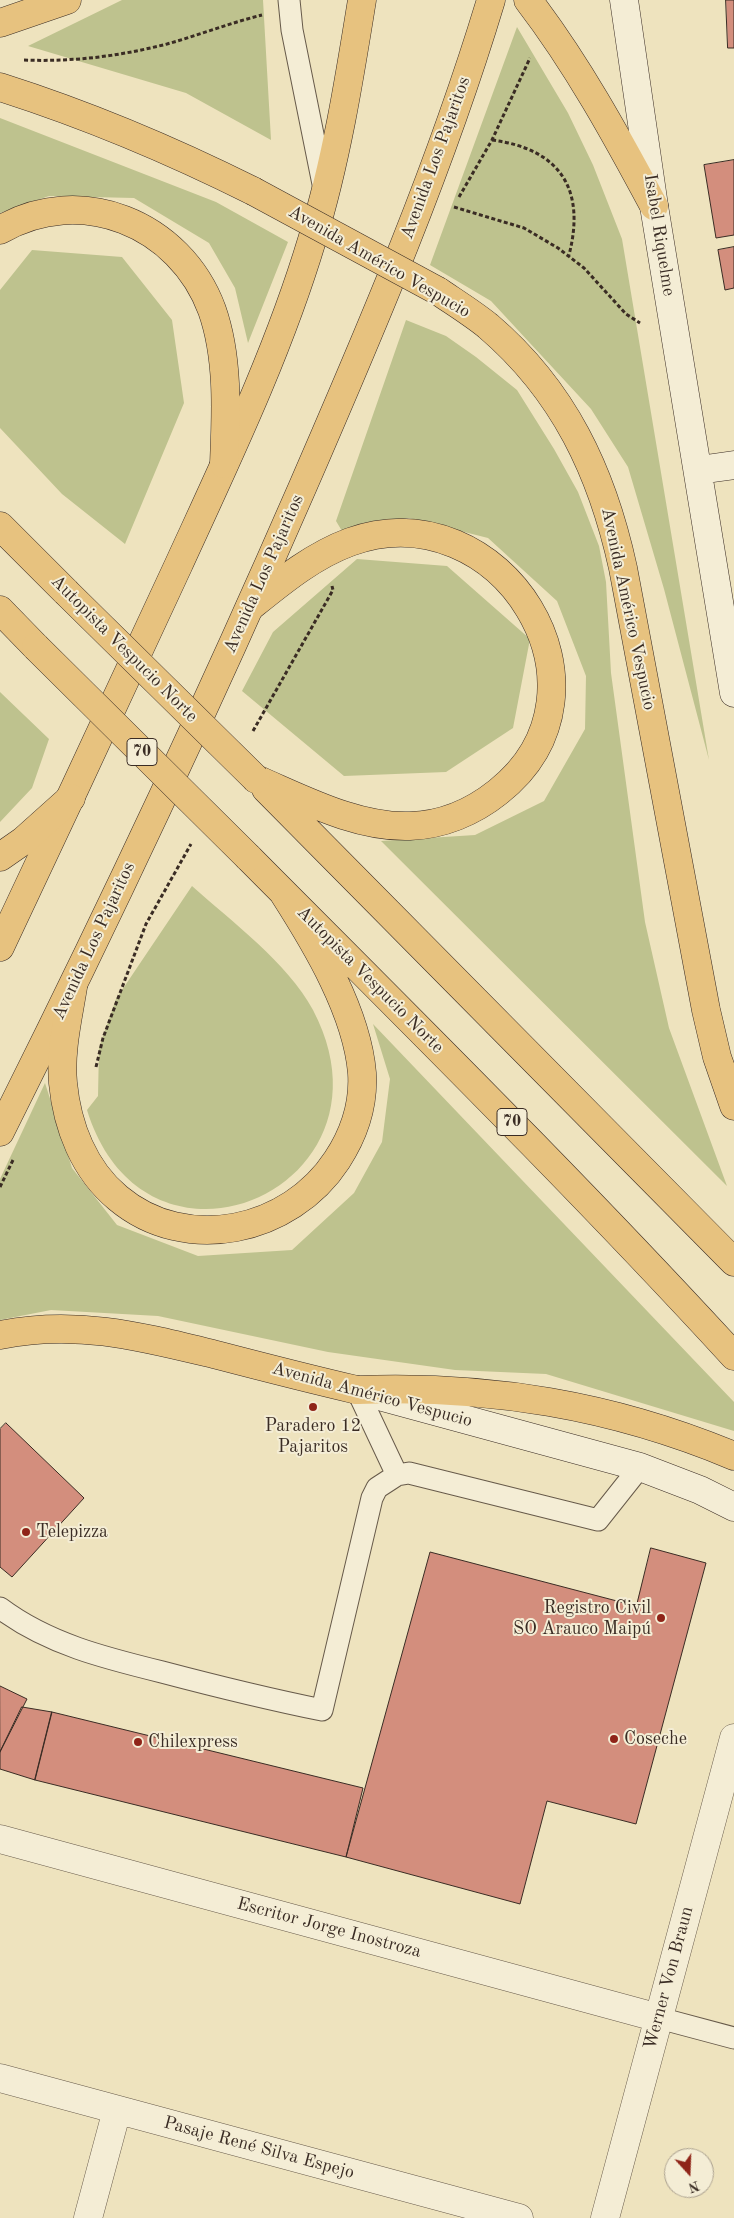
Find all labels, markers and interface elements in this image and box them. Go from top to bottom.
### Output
street label: Avenida Los Pajaritos [397,74,475,242]
street label: Isabel Riquelme [639,172,679,298]
street label: Avenida Américo Vespucio [284,201,474,323]
street label: Avenida Los Pajaritos [219,491,309,657]
street label: Avenida Américo Vespucio [596,506,660,712]
street label: Autopista Vespucio Norte [46,571,202,727]
road number: 70 [127,739,157,766]
street label: Avenida Los Pajaritos [48,859,140,1023]
street label: Autopista Vespucio Norte [292,902,448,1058]
road number: 70 [497,1108,527,1136]
street label: Avenida Américo Vespucio [269,1358,475,1432]
marker: Paradero 12 Pajaritos [307,1401,319,1413]
place label: Paradero 12 Pajaritos [265,1415,361,1458]
place label: Telepizza [36,1521,108,1543]
marker: Telepizza [20,1526,32,1538]
place label: Registro Civil SO Arauco Maipú [513,1597,651,1640]
marker: Registro Civil SO Arauco Maipú [655,1612,667,1624]
place label: Coseche [624,1728,687,1750]
place label: Chilexpress [148,1731,238,1753]
marker: Coseche [608,1733,620,1745]
marker: Chilexpress [132,1736,144,1748]
street label: Escritor Jorge Inostroza [234,1893,424,1963]
street label: Werner Von Braun [639,1904,699,2052]
street label: Pasaje René Silva Espejo [161,2112,357,2184]
north arrow [664,2148,714,2198]
text: N [686,2178,701,2195]

